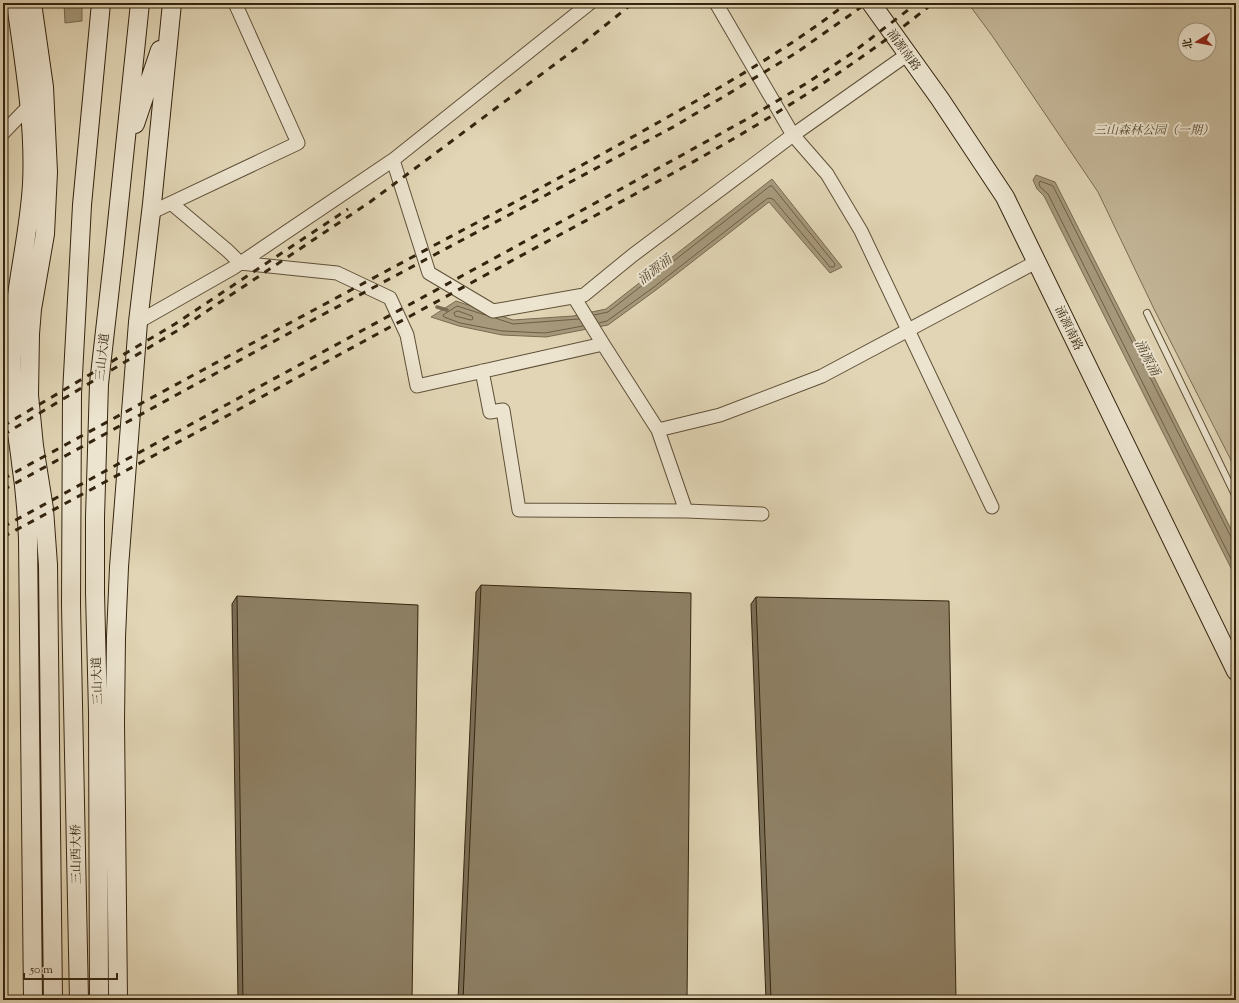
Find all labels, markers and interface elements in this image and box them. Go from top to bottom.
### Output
north arrow [1177,22,1217,62]
street label: 涌源南路 [882,26,925,75]
text: 北 [1179,37,1197,51]
park label: 三山森林公园（一期） [1094,122,1214,140]
water label: 涌源涌 [634,250,678,290]
street label: 涌源南路 [1049,303,1087,354]
street label: 三山大道 [92,332,114,382]
water label: 涌源涌 [1129,336,1164,381]
street label: 三山大道 [88,657,108,705]
street label: 三山西大桥 [67,824,87,884]
scale bar [24,955,117,981]
text: 50 m [29,961,53,979]

